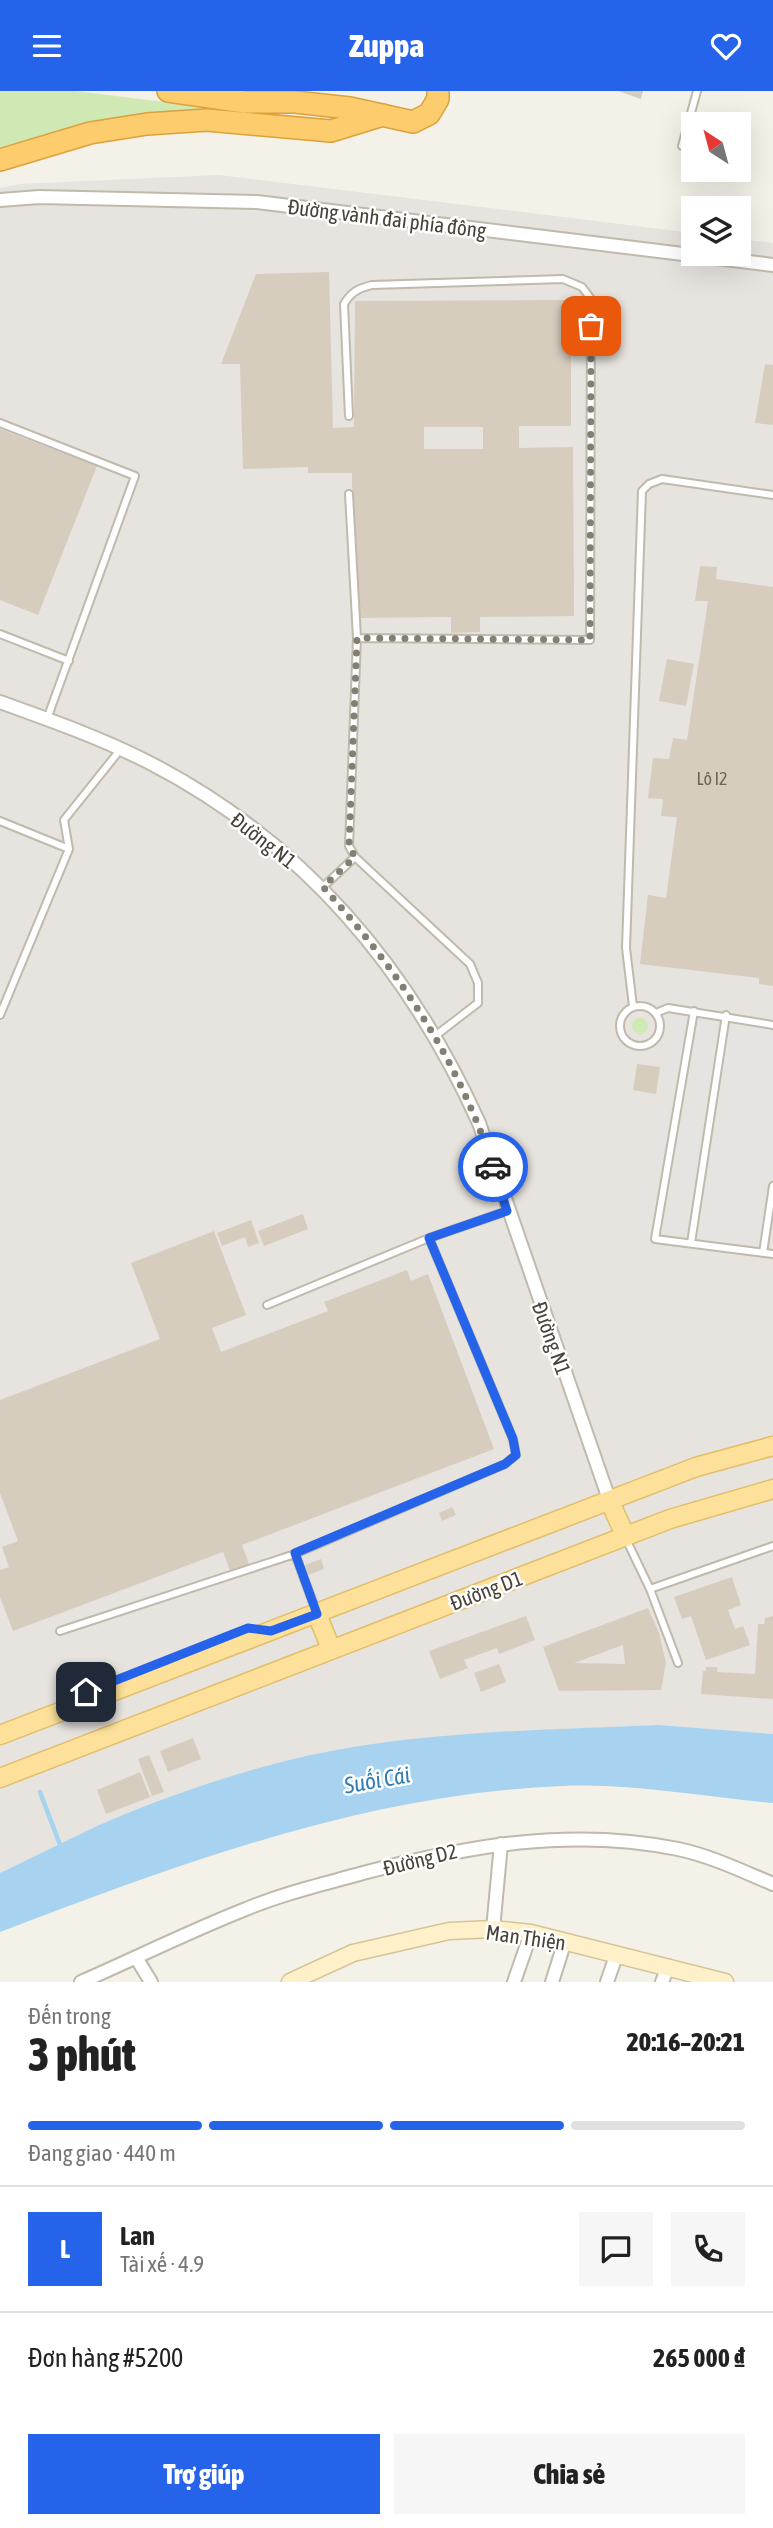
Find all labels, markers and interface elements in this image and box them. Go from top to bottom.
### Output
icon: menu [28,27,66,65]
text: Zuppa [349,27,424,64]
icon: heart [707,27,745,65]
north arrow [681,112,751,182]
map controls [681,112,751,266]
street label: Đường vành đai phía đông [286,194,488,242]
button: layers [681,196,751,266]
pin [561,296,621,356]
icon: bag [572,307,610,345]
house number: Lô I2 [697,768,727,789]
street label: Đường N1 [227,807,301,873]
courier [458,1132,528,1202]
icon: car [474,1148,512,1186]
street label: Đường N1 [528,1298,576,1378]
street label: Đường D1 [446,1565,526,1615]
pin [56,1662,116,1722]
icon: home [67,1673,105,1711]
water label: Suối Cái [341,1761,412,1799]
street label: Đường D2 [380,1838,460,1880]
street label: Man Thiện [485,1920,567,1954]
text: Đến trong [28,2003,111,2029]
text: 20:16–20:21 [627,2027,745,2057]
text: 3 phút [28,2028,136,2081]
text: Đang giao · 440 m [28,2140,176,2166]
button: chat [579,2212,653,2286]
button: phone [671,2212,745,2286]
text: Lan [120,2221,155,2251]
text: L [60,2234,70,2264]
text: Tài xế · 4.9 [120,2251,204,2277]
text: Đơn hàng #5200 [28,2343,183,2373]
text: 265 000 ₫ [653,2343,745,2373]
button: Trợ giúp [28,2434,380,2514]
button: Chia sẻ [394,2434,745,2514]

